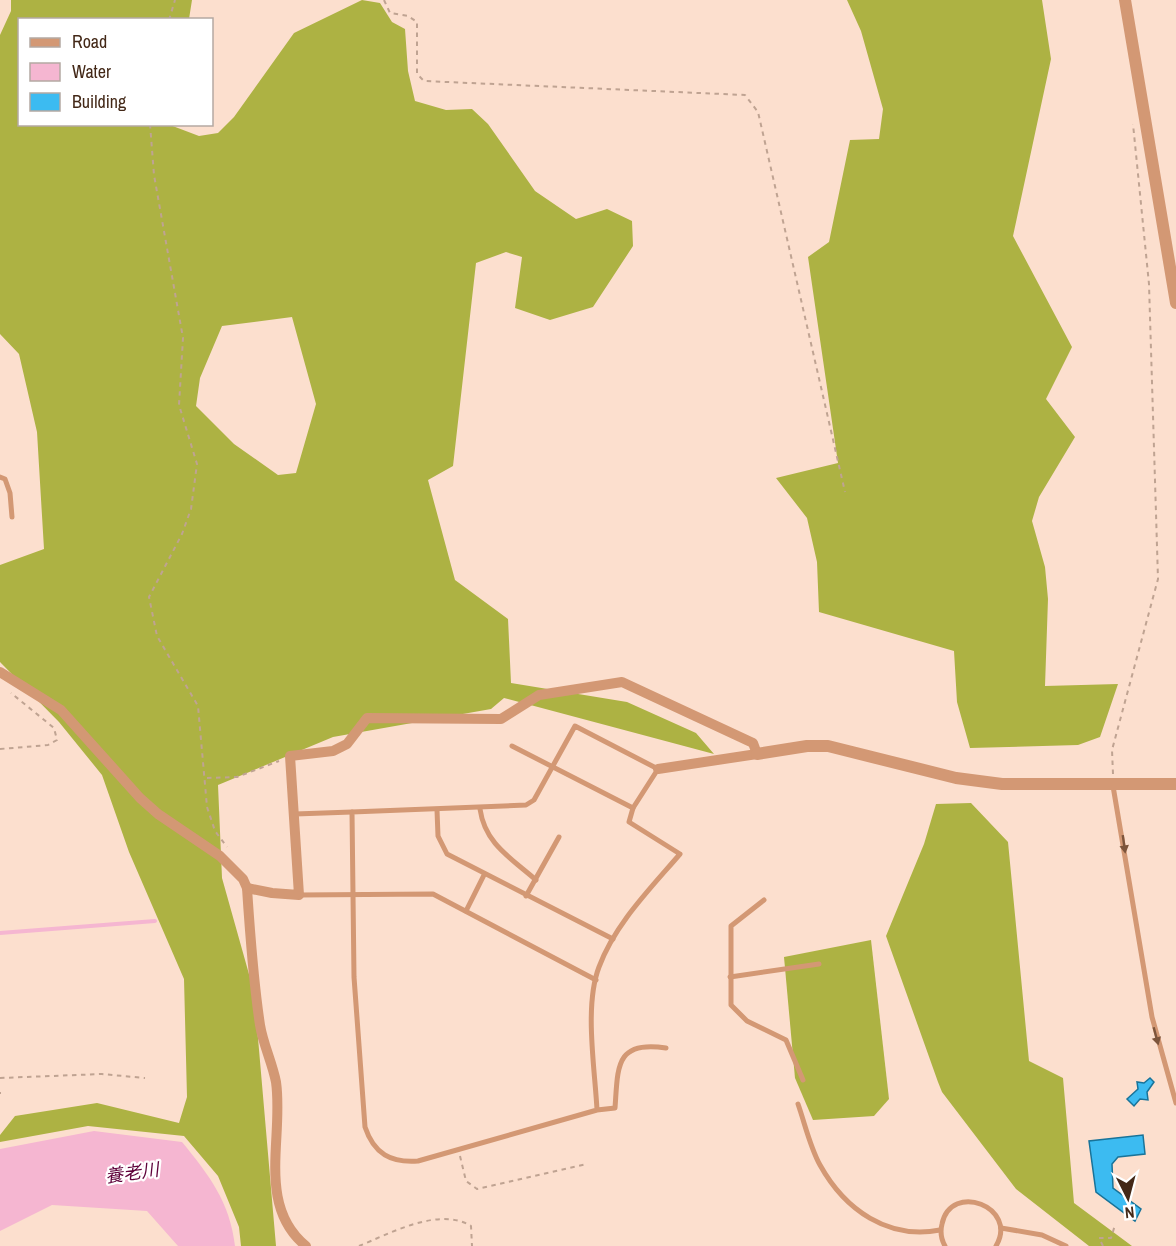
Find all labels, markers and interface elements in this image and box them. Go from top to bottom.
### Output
legend [18,18,213,126]
text: Road [72,29,107,54]
text: Water [72,59,111,84]
text: Building [72,89,127,114]
one-way arrow [1119,834,1128,853]
one-way arrow [1152,1026,1162,1045]
water label: 養老川 [103,1156,162,1189]
north arrow [1098,1168,1158,1228]
text: N [1124,1201,1135,1224]

